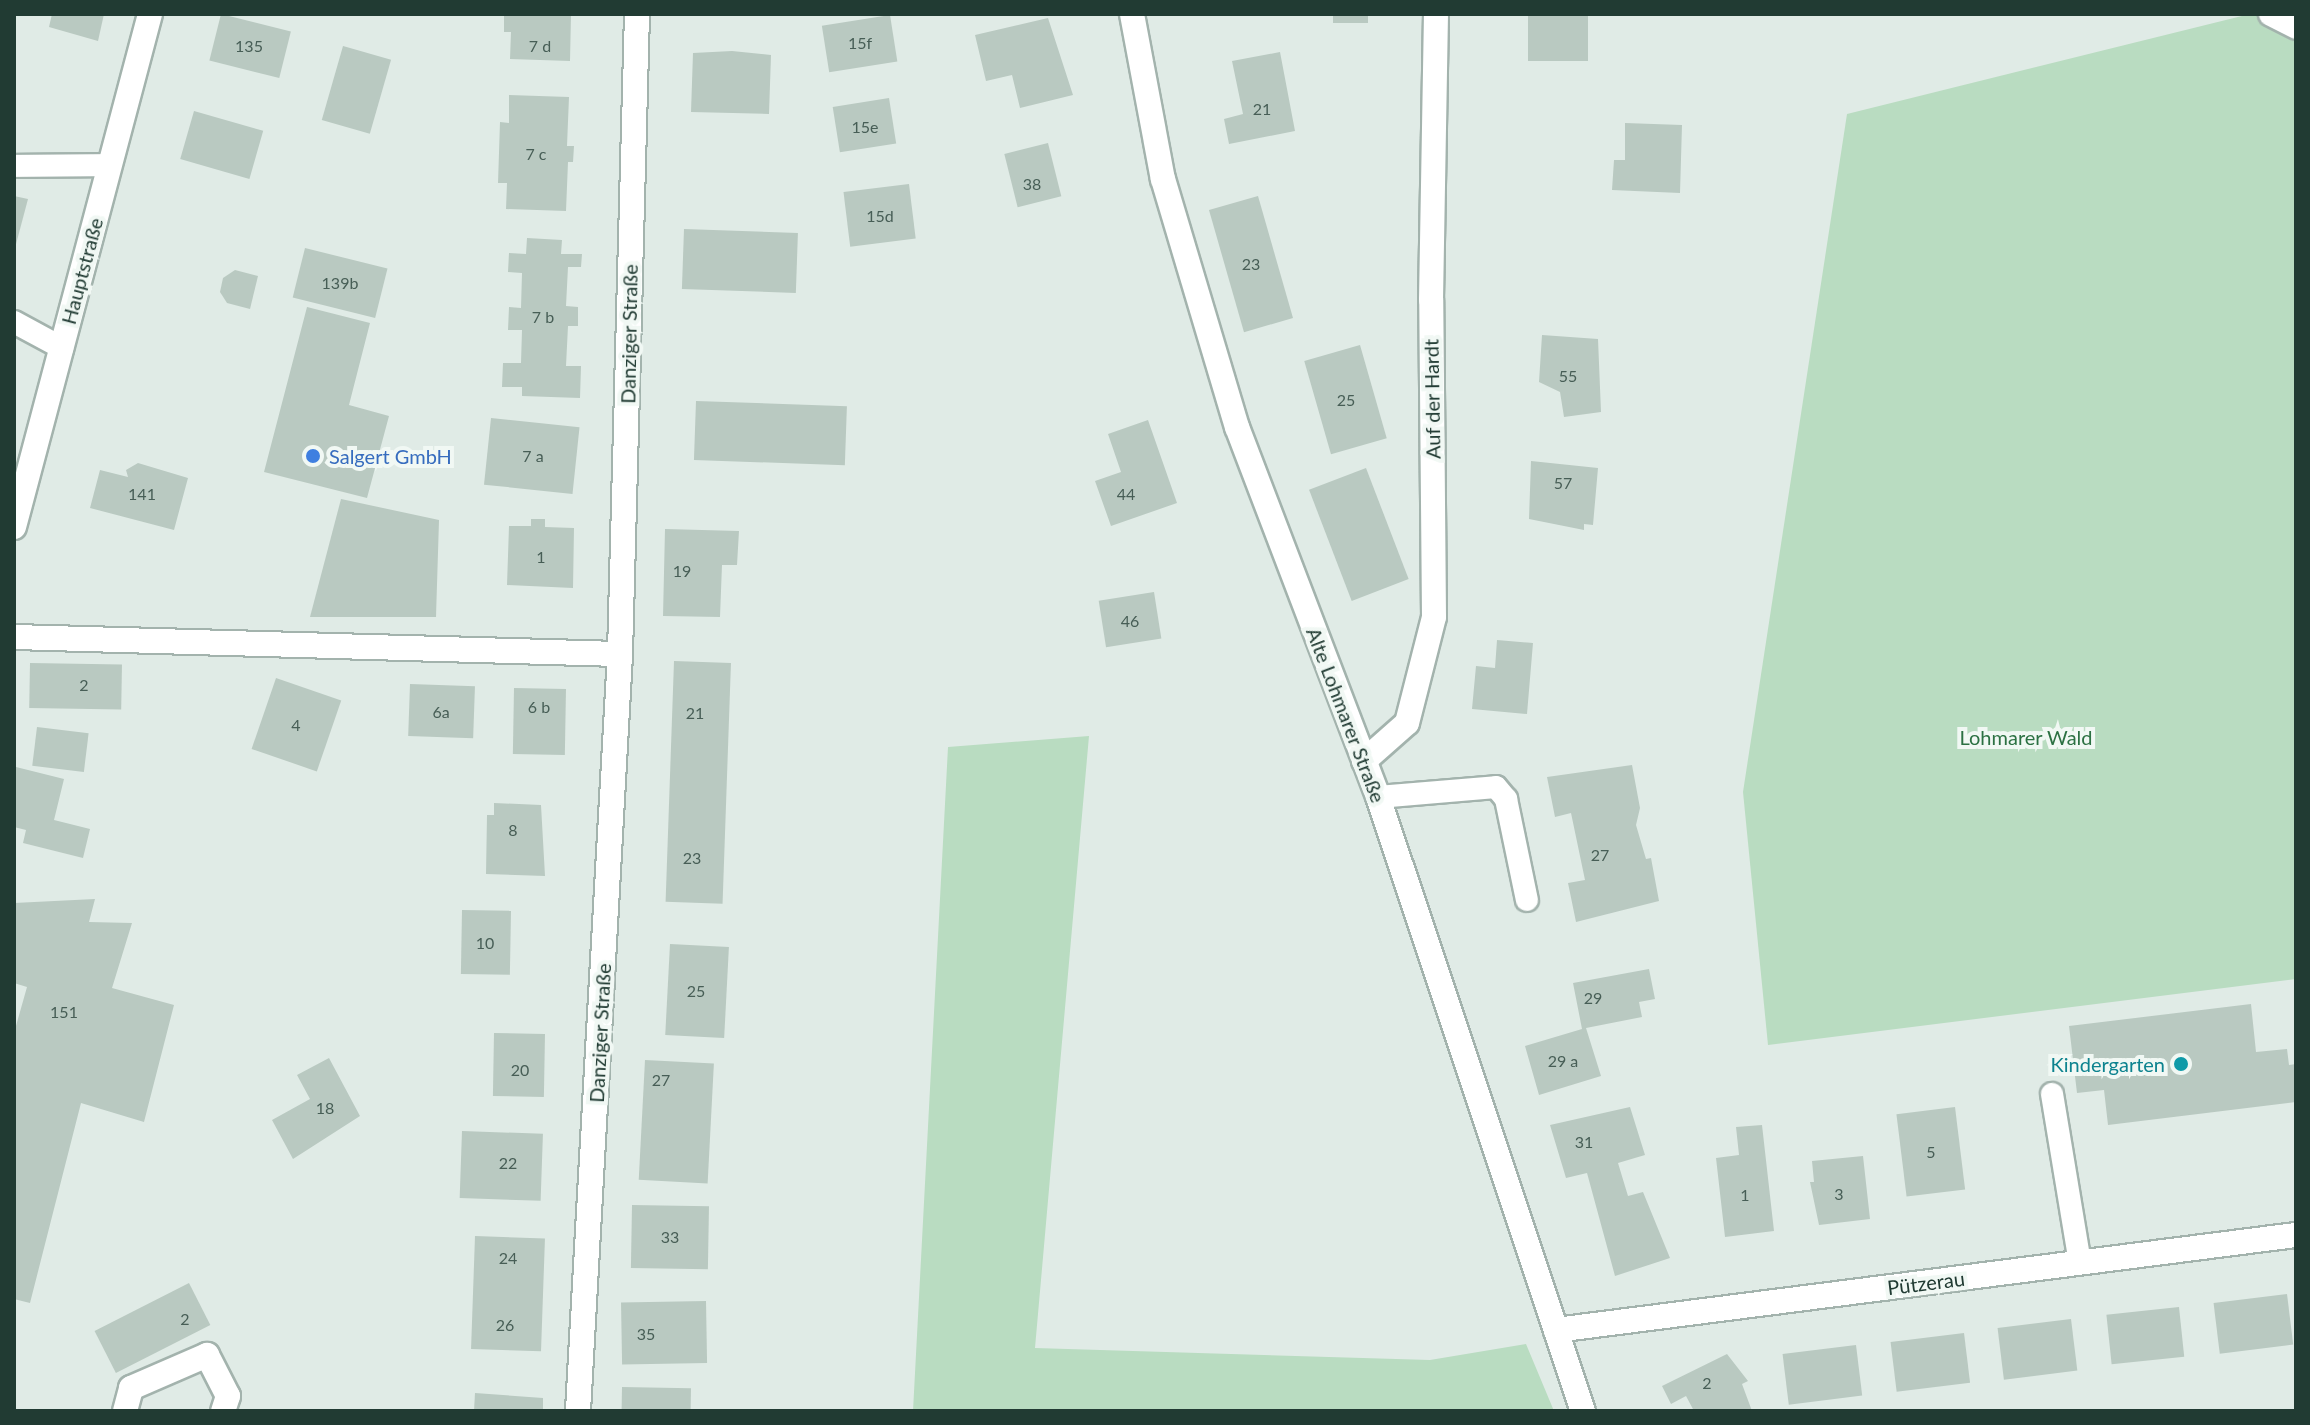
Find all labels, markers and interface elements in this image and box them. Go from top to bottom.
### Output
house number: 15f [848,33,872,53]
house number: 135 [235,36,263,56]
house number: 7 d [529,36,551,56]
house number: 21 [1253,99,1271,119]
house number: 15e [851,117,879,137]
house number: 7 c [525,144,547,164]
house number: 38 [1023,174,1041,194]
house number: 15d [866,206,894,226]
street label: Hauptstraße [56,215,108,327]
house number: 23 [1242,254,1260,274]
street label: Danziger Straße [616,264,642,404]
house number: 139b [322,273,358,293]
house number: 7 b [532,307,554,327]
street label: Auf der Hardt [1419,338,1445,460]
house number: 55 [1559,366,1577,386]
house number: 25 [1337,390,1355,410]
place label: Salgert GmbH [329,444,452,468]
house number: 7 a [522,446,544,466]
marker: Salgert GmbH [304,447,322,465]
house number: 57 [1554,473,1572,493]
house number: 141 [128,484,156,504]
house number: 44 [1117,484,1135,504]
house number: 1 [536,547,546,567]
house number: 19 [673,561,691,581]
house number: 46 [1121,611,1139,631]
street label: Alte Lohmarer Straße [1301,624,1391,806]
house number: 2 [79,675,89,695]
house number: 6 b [528,697,550,717]
house number: 6a [432,702,450,722]
house number: 21 [686,703,704,723]
house number: 4 [291,715,301,735]
park label: Lohmarer Wald [1959,725,2093,749]
house number: 8 [508,820,518,840]
house number: 27 [1591,845,1609,865]
house number: 23 [683,848,701,868]
house number: 10 [476,933,494,953]
street label: Danziger Straße [584,963,616,1103]
house number: 25 [687,981,705,1001]
house number: 29 [1584,988,1602,1008]
house number: 151 [50,1002,78,1022]
house number: 29 a [1548,1051,1578,1071]
place label: Kindergarten [2051,1052,2165,1076]
marker: Kindergarten [2172,1055,2190,1073]
house number: 20 [511,1060,529,1080]
house number: 27 [652,1070,670,1090]
house number: 18 [316,1098,334,1118]
house number: 31 [1575,1132,1593,1152]
house number: 5 [1926,1142,1936,1162]
house number: 22 [499,1153,517,1173]
house number: 3 [1834,1184,1844,1204]
house number: 1 [1740,1185,1750,1205]
house number: 33 [661,1227,679,1247]
house number: 24 [499,1248,517,1268]
street label: Pützerau [1886,1266,1966,1300]
house number: 2 [180,1309,190,1329]
house number: 26 [496,1315,514,1335]
house number: 35 [637,1324,655,1344]
house number: 2 [1702,1373,1712,1393]

